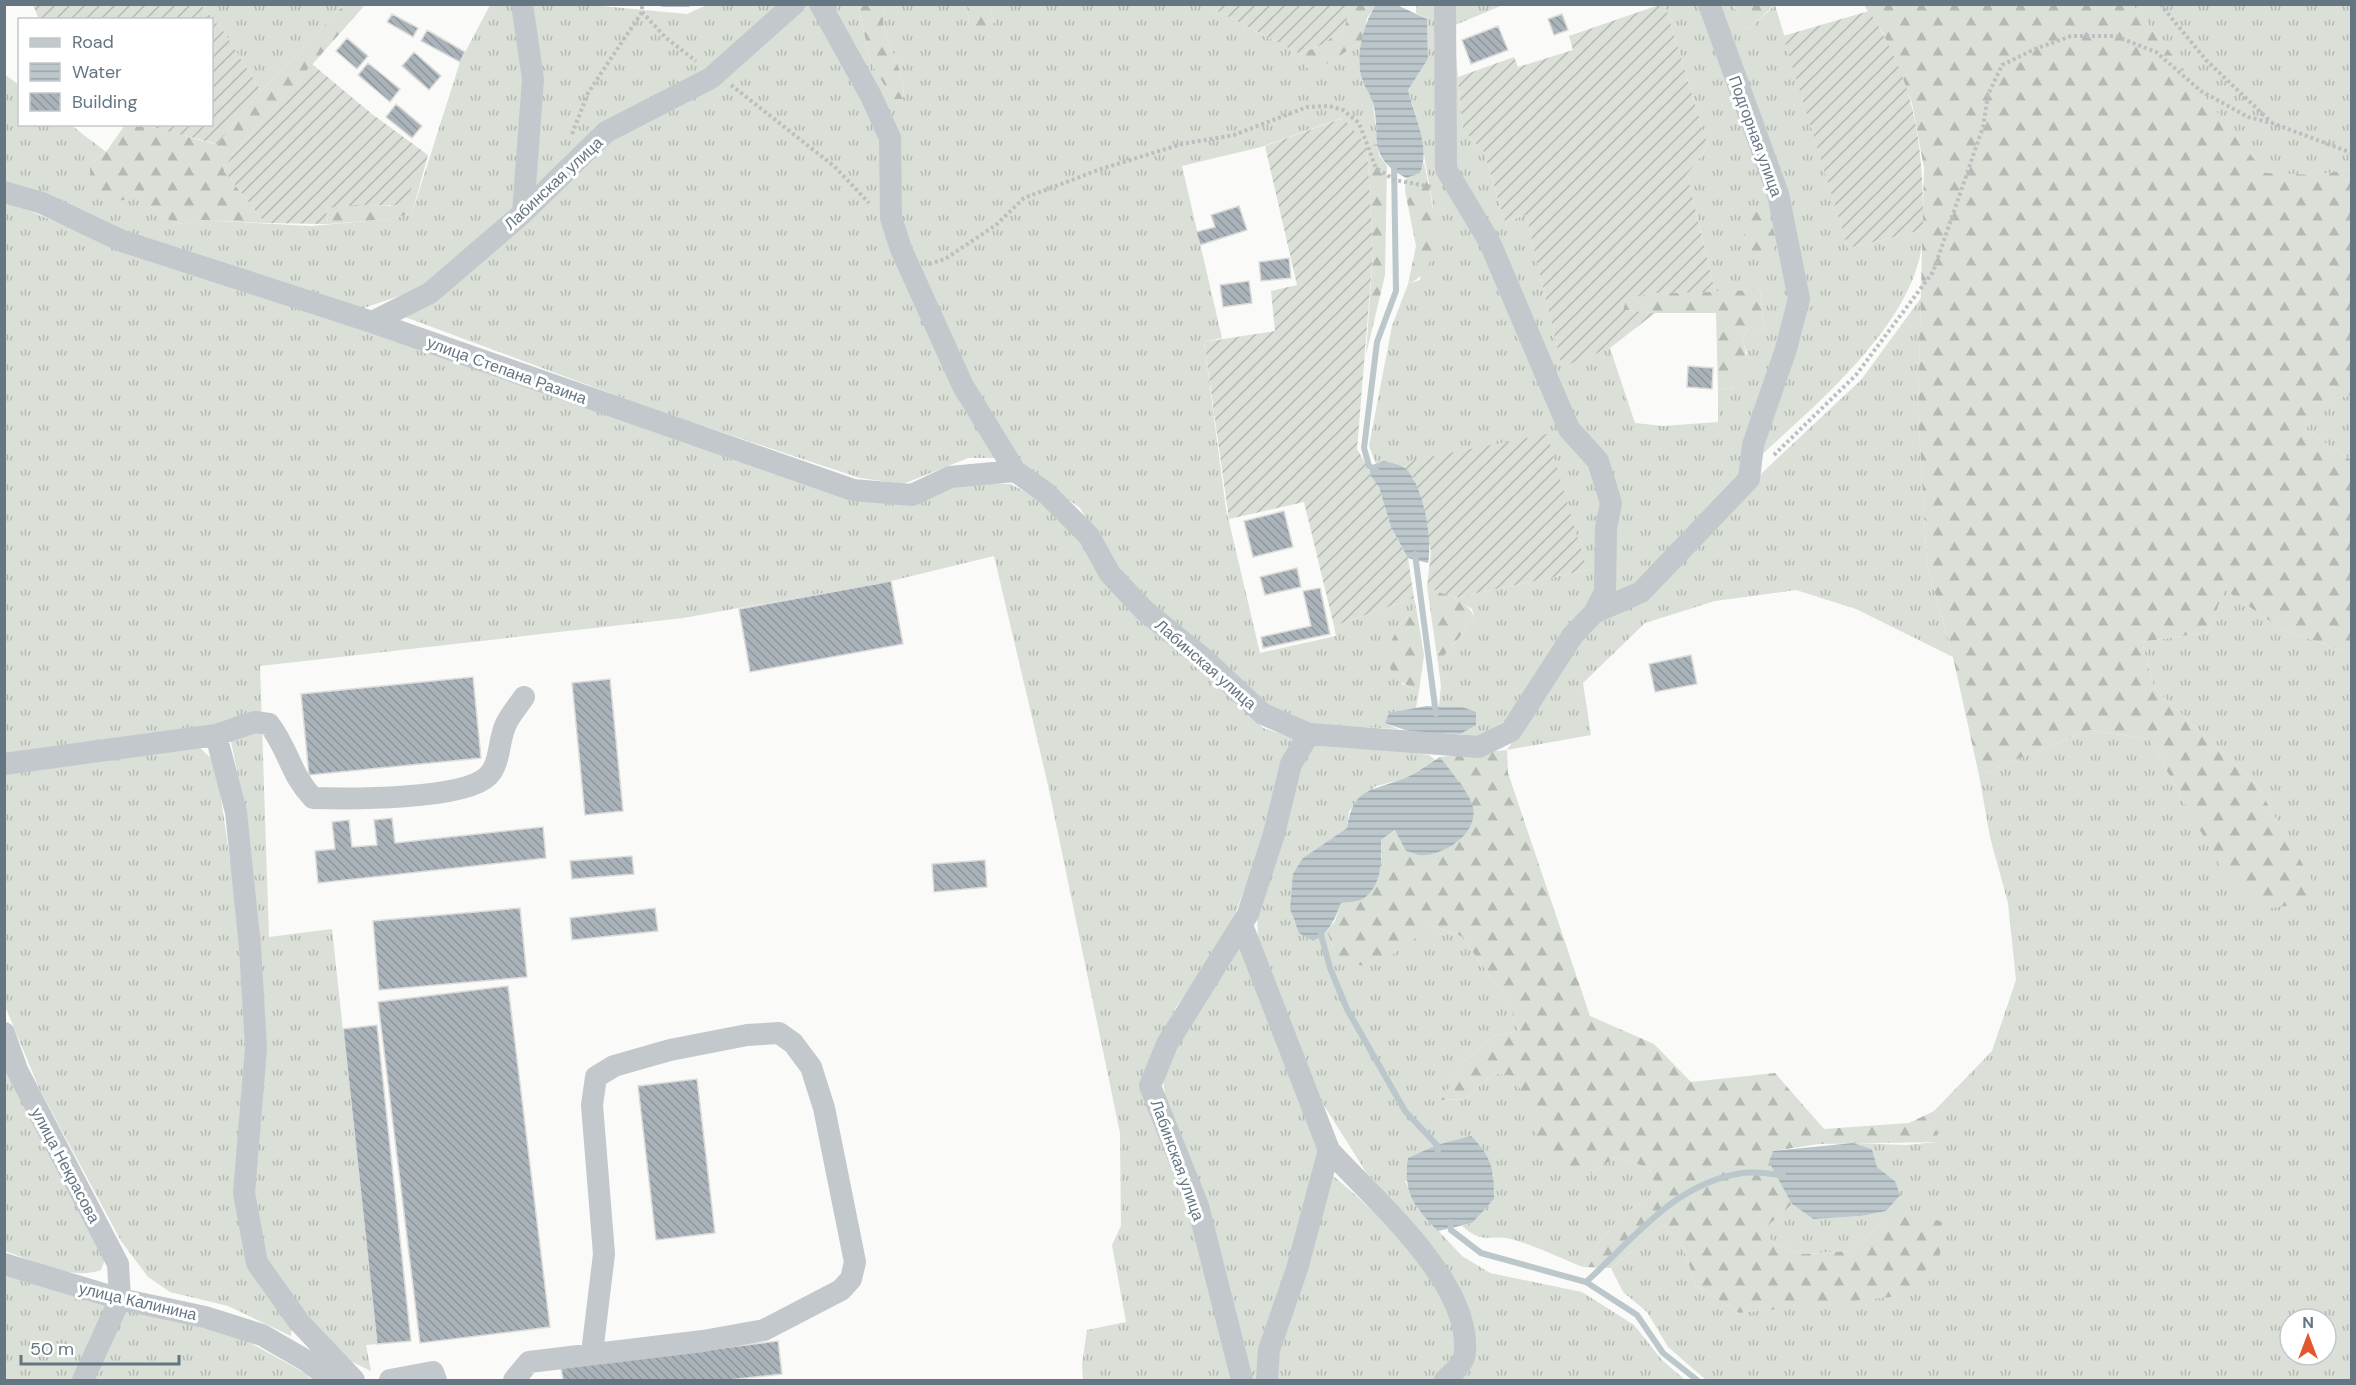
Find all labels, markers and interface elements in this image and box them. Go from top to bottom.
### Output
legend [18,18,213,126]
text: Road [72,30,114,54]
text: Water [72,60,122,84]
street label: Подгорная улица [1724,73,1787,200]
text: Building [72,90,137,114]
street label: Лабинская улица [500,132,607,235]
street label: улица Степана Разина [424,332,590,409]
street label: Лабинская улица [1151,615,1261,714]
street label: Лабинская улица [1146,1097,1209,1224]
street label: улица Некрасова [26,1104,105,1227]
street label: улица Калинина [77,1278,199,1325]
north arrow [2278,1307,2338,1367]
text: N [2302,1312,2314,1333]
scale bar [21,1328,178,1366]
text: 50 m [30,1337,74,1361]

